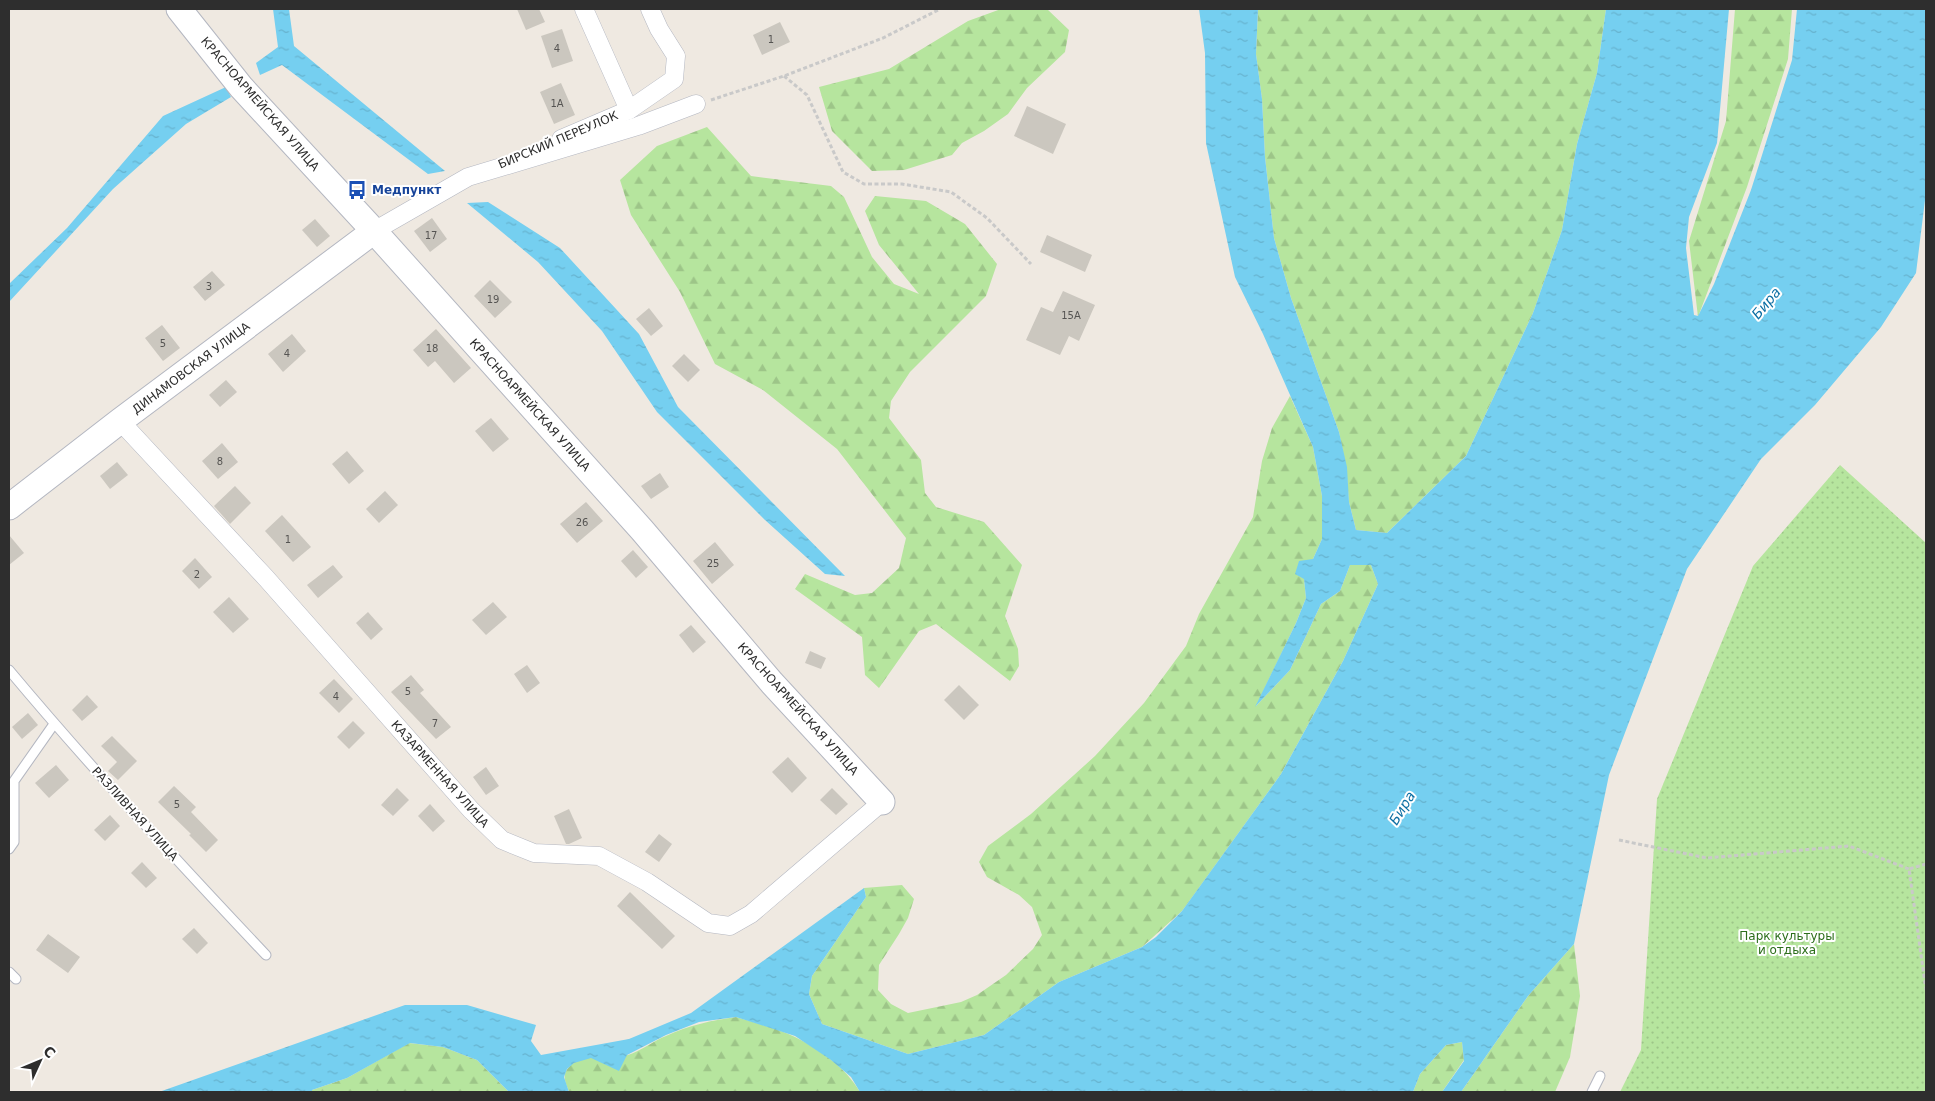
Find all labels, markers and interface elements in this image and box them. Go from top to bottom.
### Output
street label: КРАСНОАРМЕЙСКАЯ УЛИЦА [198,33,323,175]
house number: 1 [768,34,774,45]
house number: 4 [554,43,560,54]
house number: 1А [550,98,564,109]
street label: БИРСКИЙ ПЕРЕУЛОК [496,107,620,172]
bus stop icon: Медпункт [346,179,368,201]
place label: Медпункт [372,183,441,197]
house number: 17 [425,230,437,241]
house number: 3 [206,281,212,292]
water label: Бира [1748,284,1784,322]
house number: 19 [487,294,499,305]
house number: 15А [1061,310,1081,321]
street label: ДИНАМОВСКАЯ УЛИЦА [129,319,253,417]
street label: КРАСНОАРМЕЙСКАЯ УЛИЦА [467,335,594,475]
house number: 5 [160,338,166,349]
house number: 18 [426,343,438,354]
house number: 4 [284,348,290,359]
house number: 8 [217,456,223,467]
house number: 26 [576,517,588,528]
house number: 1 [285,534,291,545]
house number: 25 [707,558,719,569]
house number: 2 [194,569,200,580]
street label: КРАСНОАРМЕЙСКАЯ УЛИЦА [735,639,862,779]
house number: 5 [405,686,411,697]
house number: 4 [333,691,339,702]
street label: КАЗАРМЕННАЯ УЛИЦА [388,718,492,831]
house number: 7 [432,718,438,729]
street label: РАЗЛИВНАЯ УЛИЦА [89,764,181,864]
water label: Бира [1386,788,1418,828]
house number: 5 [174,799,180,810]
park label: Парк культуры и отдыха [1739,929,1835,957]
north arrow [15,1036,65,1086]
text: С [40,1043,59,1061]

